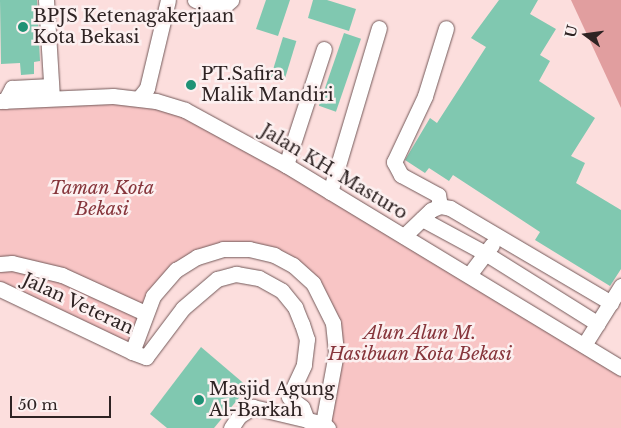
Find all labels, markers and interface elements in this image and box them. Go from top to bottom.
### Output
place label: BPJS Ketenagakerjaan Kota Bekasi [33,6,234,48]
north arrow [561,10,611,60]
marker: BPJS Ketenagakerjaan Kota Bekasi [17,21,29,33]
text: U [561,23,582,40]
place label: PT.Safira Malik Mandiri [201,64,334,106]
marker: PT.Safira Malik Mandiri [185,79,197,91]
street label: Jalan KH. Masturo [257,120,411,224]
park label: Taman Kota Bekasi [50,178,154,220]
street label: Jalan Veteran [19,269,137,339]
park label: Alun Alun M. Hasibuan Kota Bekasi [328,323,512,366]
place label: Masjid Agung Al-Barkah [209,379,336,422]
scale bar [12,386,114,418]
marker: Masjid Agung Al-Barkah [193,394,205,406]
text: 50 m [18,395,58,414]

